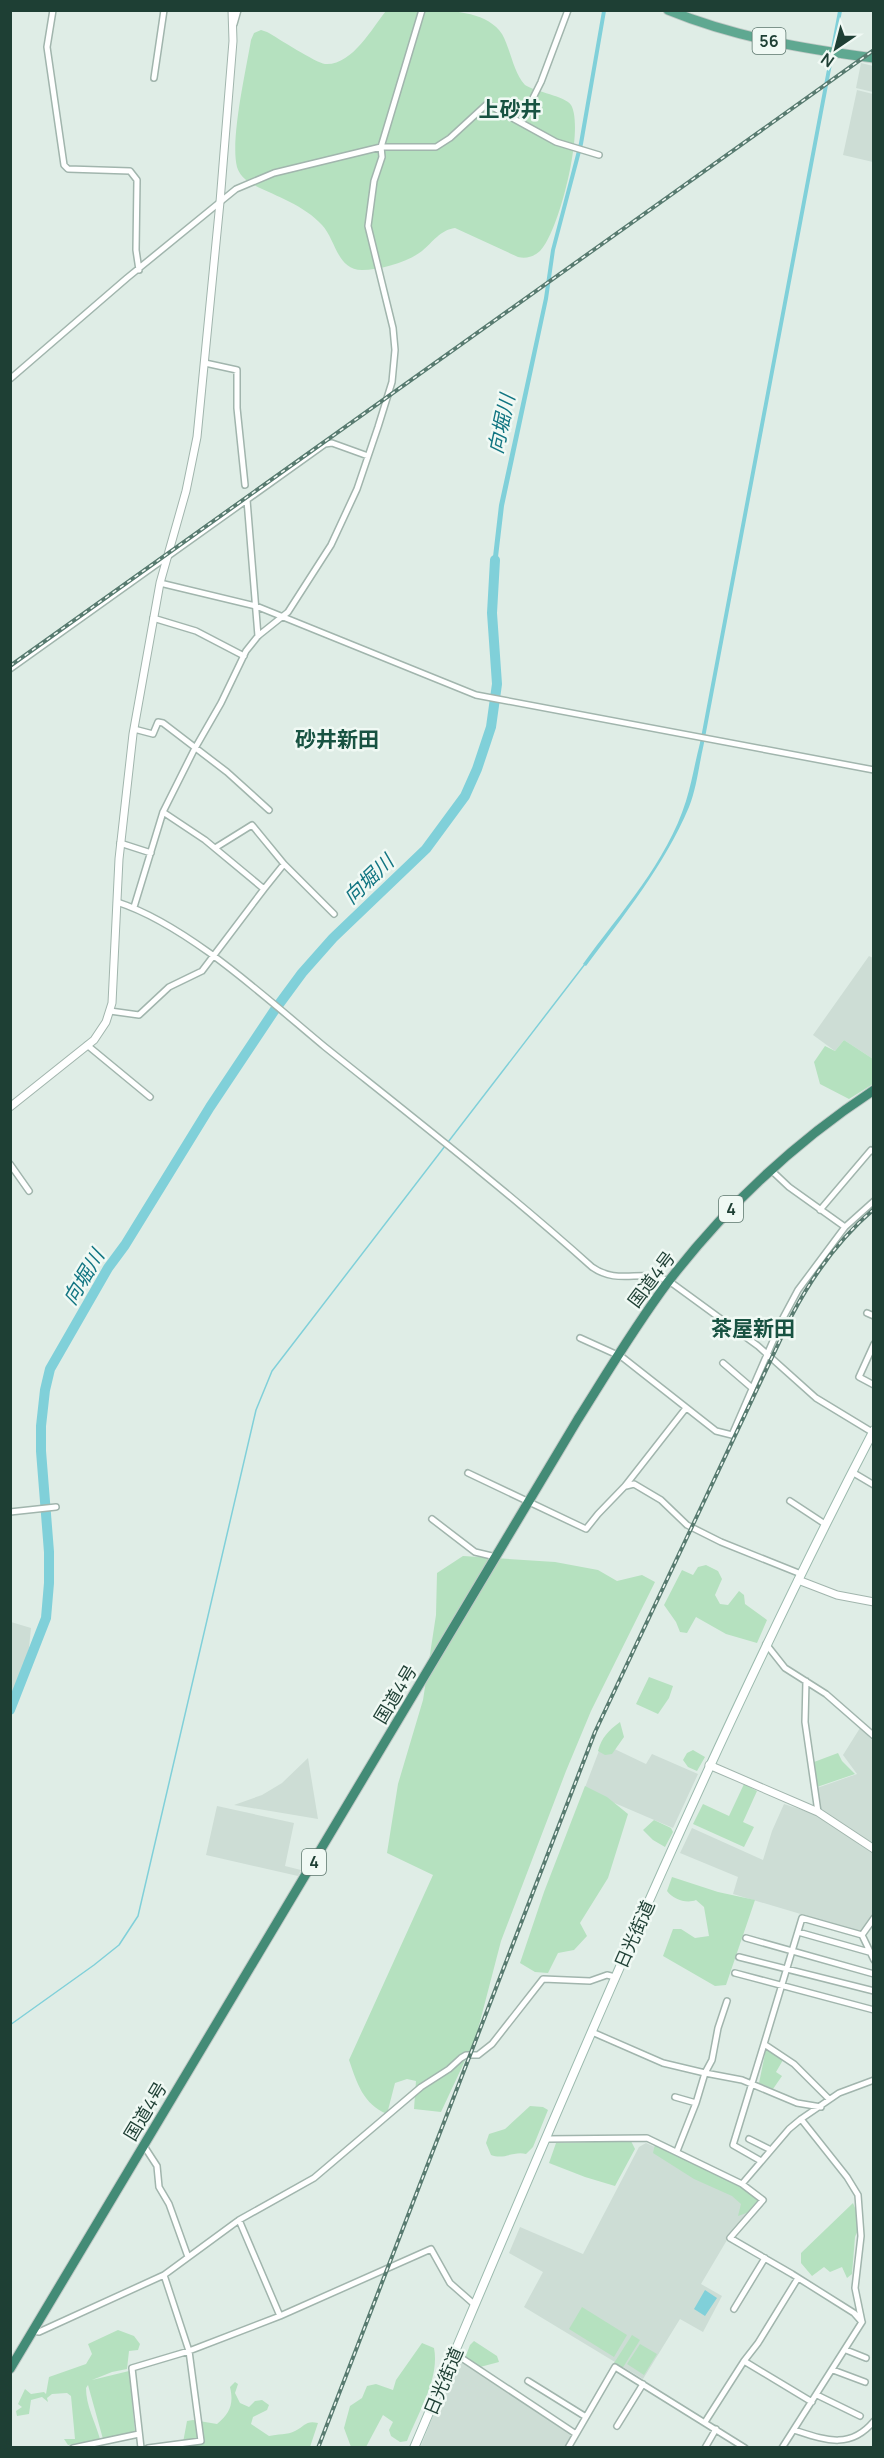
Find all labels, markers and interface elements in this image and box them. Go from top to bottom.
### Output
north arrow [806,18,866,78]
road number: 56 [752,28,786,54]
text: N [816,48,838,73]
district label: 上砂井 [479,95,542,123]
water label: 向堀川 [482,390,521,456]
district label: 砂井新田 [295,725,379,753]
water label: 向堀川 [337,847,400,910]
road number: 4 [719,1196,743,1222]
water label: 向堀川 [56,1243,111,1310]
street label: 国道4号 [622,1246,680,1312]
district label: 茶屋新田 [711,1314,795,1342]
street label: 国道4号 [368,1660,422,1728]
road number: 4 [302,1849,326,1875]
street label: 日光街道 [608,1896,660,1972]
street label: 国道4号 [118,2077,172,2145]
street label: 日光街道 [418,2343,468,2419]

